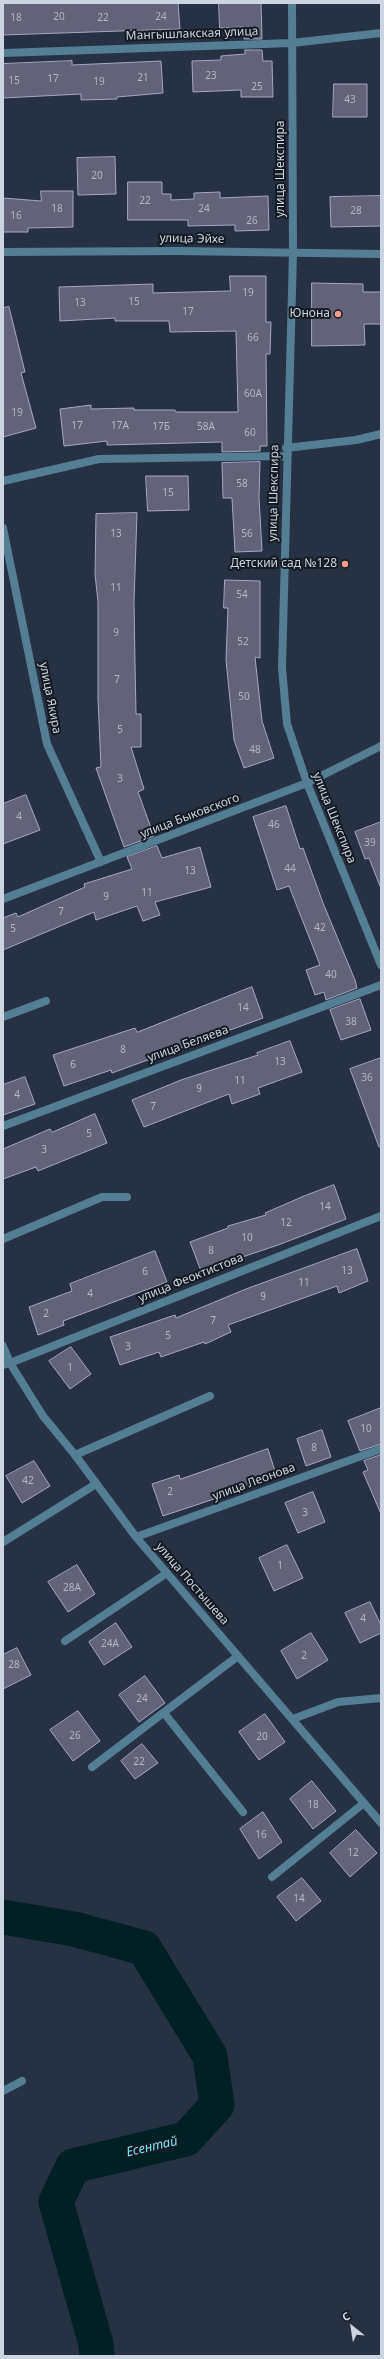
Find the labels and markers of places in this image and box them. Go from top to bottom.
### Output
place label: Юнона [289,307,330,321]
marker: Юнона [333,309,343,319]
place label: Детский сад №128 [230,557,337,571]
marker: Детский сад №128 [340,559,350,569]

